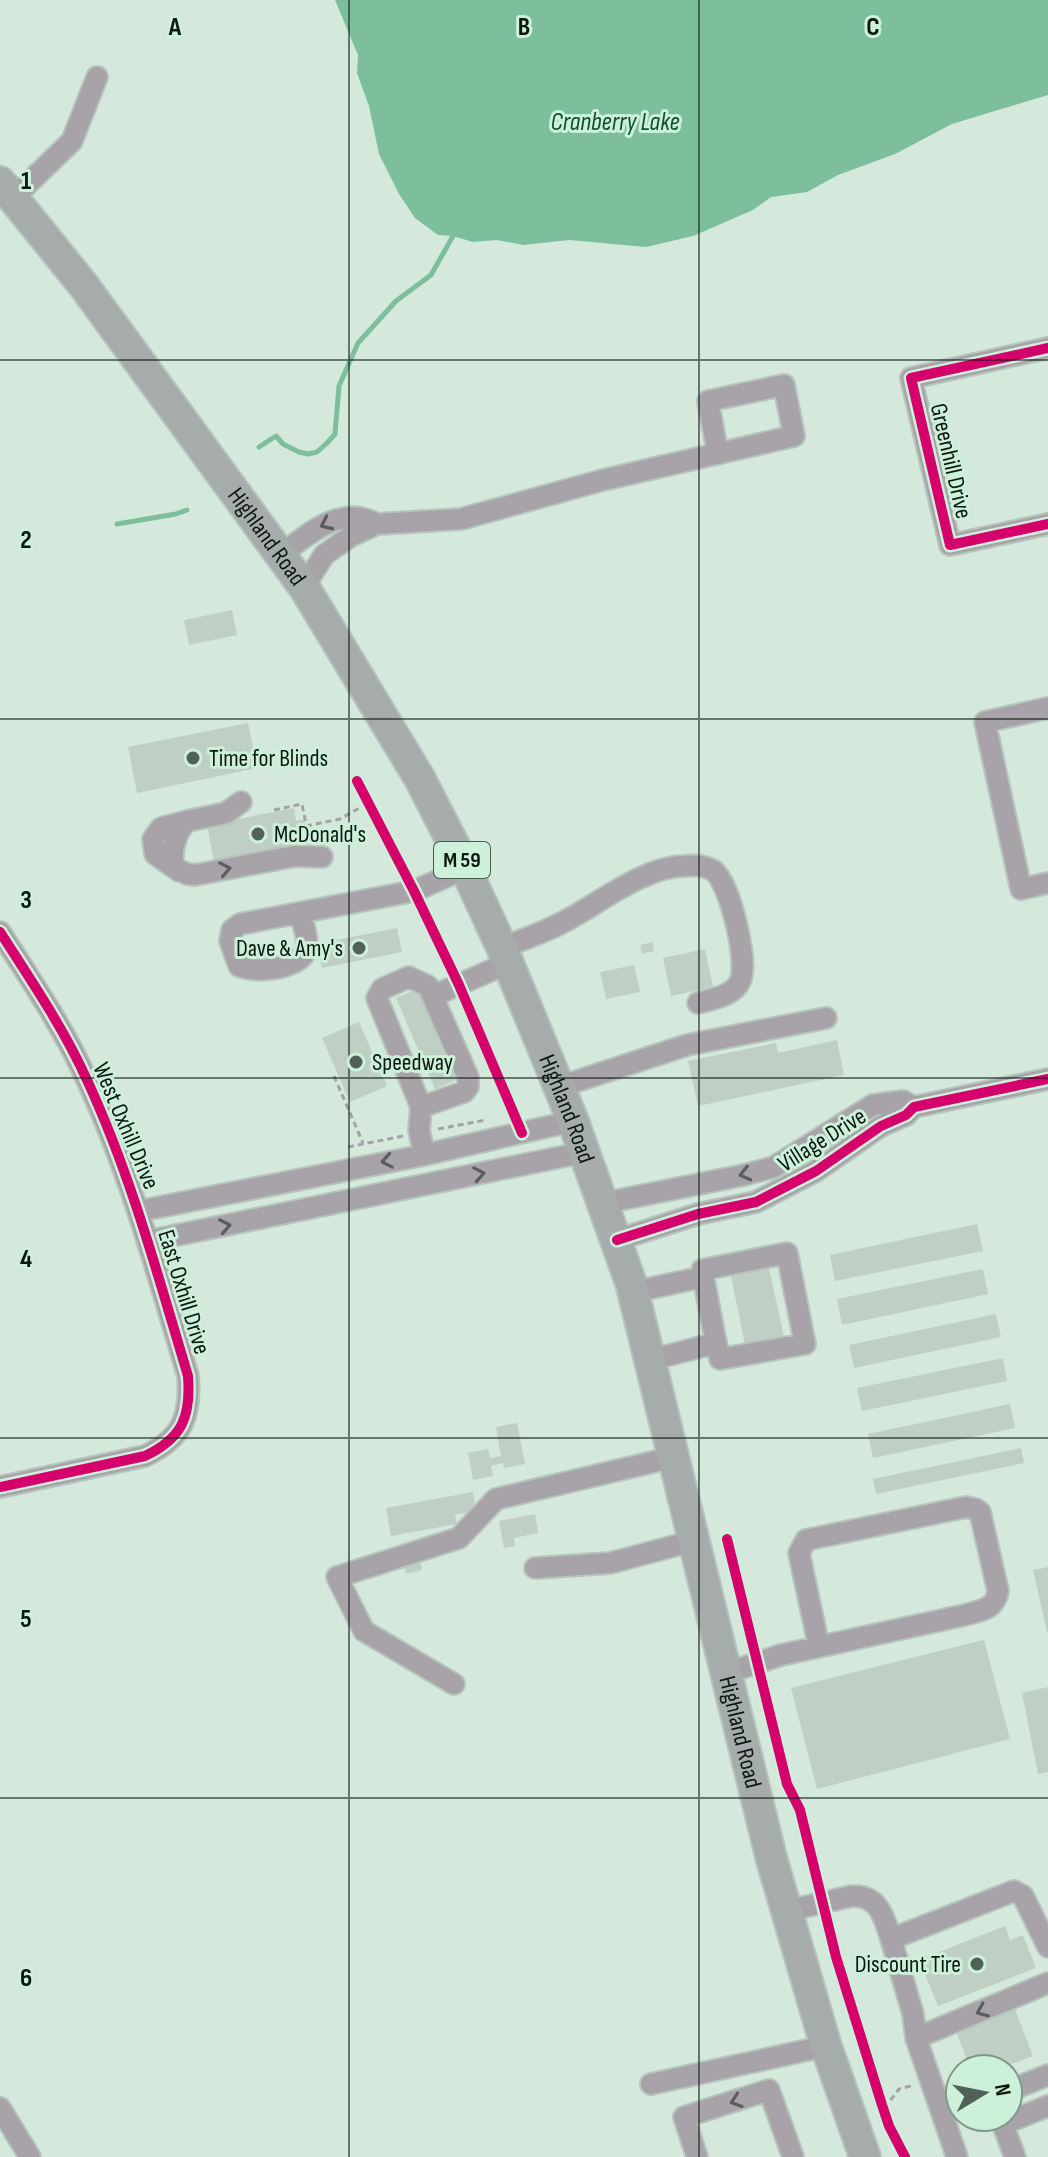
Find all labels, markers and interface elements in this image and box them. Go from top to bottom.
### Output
text: A [168,12,182,43]
text: B [518,12,530,43]
text: C [866,12,880,43]
water label: Cranberry Lake [550,107,680,138]
text: 1 [21,166,31,197]
street label: Greenhill Drive [924,401,978,521]
street label: Highland Road [222,482,313,591]
one-way arrow [320,514,335,530]
text: 2 [20,525,32,556]
place label: Time for Blinds [209,744,328,773]
marker: Time for Blinds [184,749,202,767]
place label: McDonald's [274,820,366,849]
marker: McDonald's [249,825,267,843]
road number: M 59 [434,842,490,878]
one-way arrow [218,861,231,878]
text: 3 [20,885,32,916]
place label: Dave & Amy's [236,934,343,963]
marker: Dave & Amy's [350,939,368,957]
place label: Speedway [372,1048,453,1077]
street label: Highland Road [533,1050,601,1167]
marker: Speedway [347,1053,365,1071]
street label: West Oxhill Drive [86,1058,166,1194]
street label: Village Drive [773,1102,871,1178]
one-way arrow [380,1151,394,1168]
one-way arrow [739,1165,753,1182]
one-way arrow [472,1166,486,1183]
one-way arrow [218,1218,231,1235]
street label: East Oxhill Drive [151,1226,217,1358]
text: 4 [20,1244,32,1275]
text: 5 [20,1604,32,1635]
street label: Highland Road [713,1673,768,1791]
place label: Discount Tire [855,1950,961,1979]
marker: Discount Tire [968,1955,986,1973]
text: 6 [20,1963,32,1994]
one-way arrow [976,2001,990,2017]
north arrow [944,2053,1024,2133]
text: N [988,2082,1017,2098]
one-way arrow [729,2091,743,2107]

